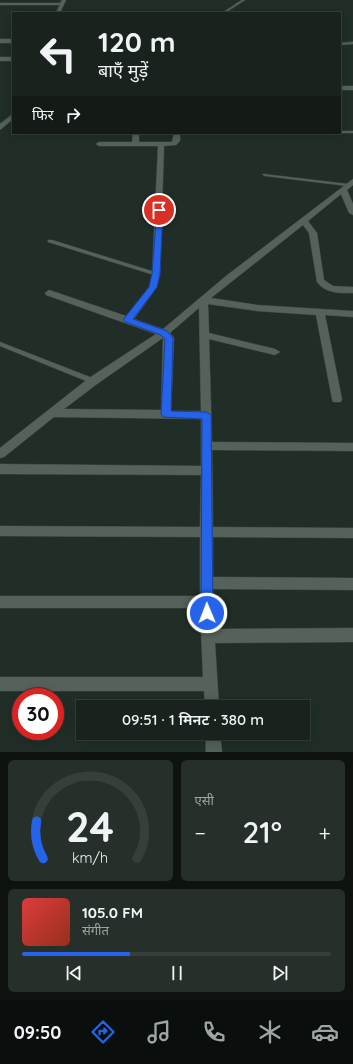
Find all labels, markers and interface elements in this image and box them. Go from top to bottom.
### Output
text: 120 m [98,24,176,59]
icon: left [32,28,84,80]
text: बाएँ मुड़ें [98,59,148,82]
icon: right [62,104,84,126]
text: फिर [32,105,54,124]
pin [142,193,176,227]
icon: arrive [148,199,170,221]
position arrow [186,592,228,634]
speed limit sign: 30 [12,688,64,740]
text: 09:51 · 1 मिनट · 380 m [122,710,264,729]
text: एसी [195,792,214,808]
text: 24 [66,799,114,851]
text: 21° [242,813,282,851]
text: − [195,819,206,847]
text: + [319,819,331,847]
text: km/h [72,848,108,866]
text: 105.0 FM [82,903,143,922]
text: संगीत [82,922,109,938]
icon: previous [63,962,85,984]
icon: pause [166,962,188,984]
icon: next [269,962,291,984]
icon: directions [89,1018,117,1046]
icon: music [145,1018,173,1046]
icon: phone [200,1018,228,1046]
icon: climate [256,1018,284,1046]
icon: car [311,1018,339,1046]
text: 09:50 [14,1021,61,1044]

